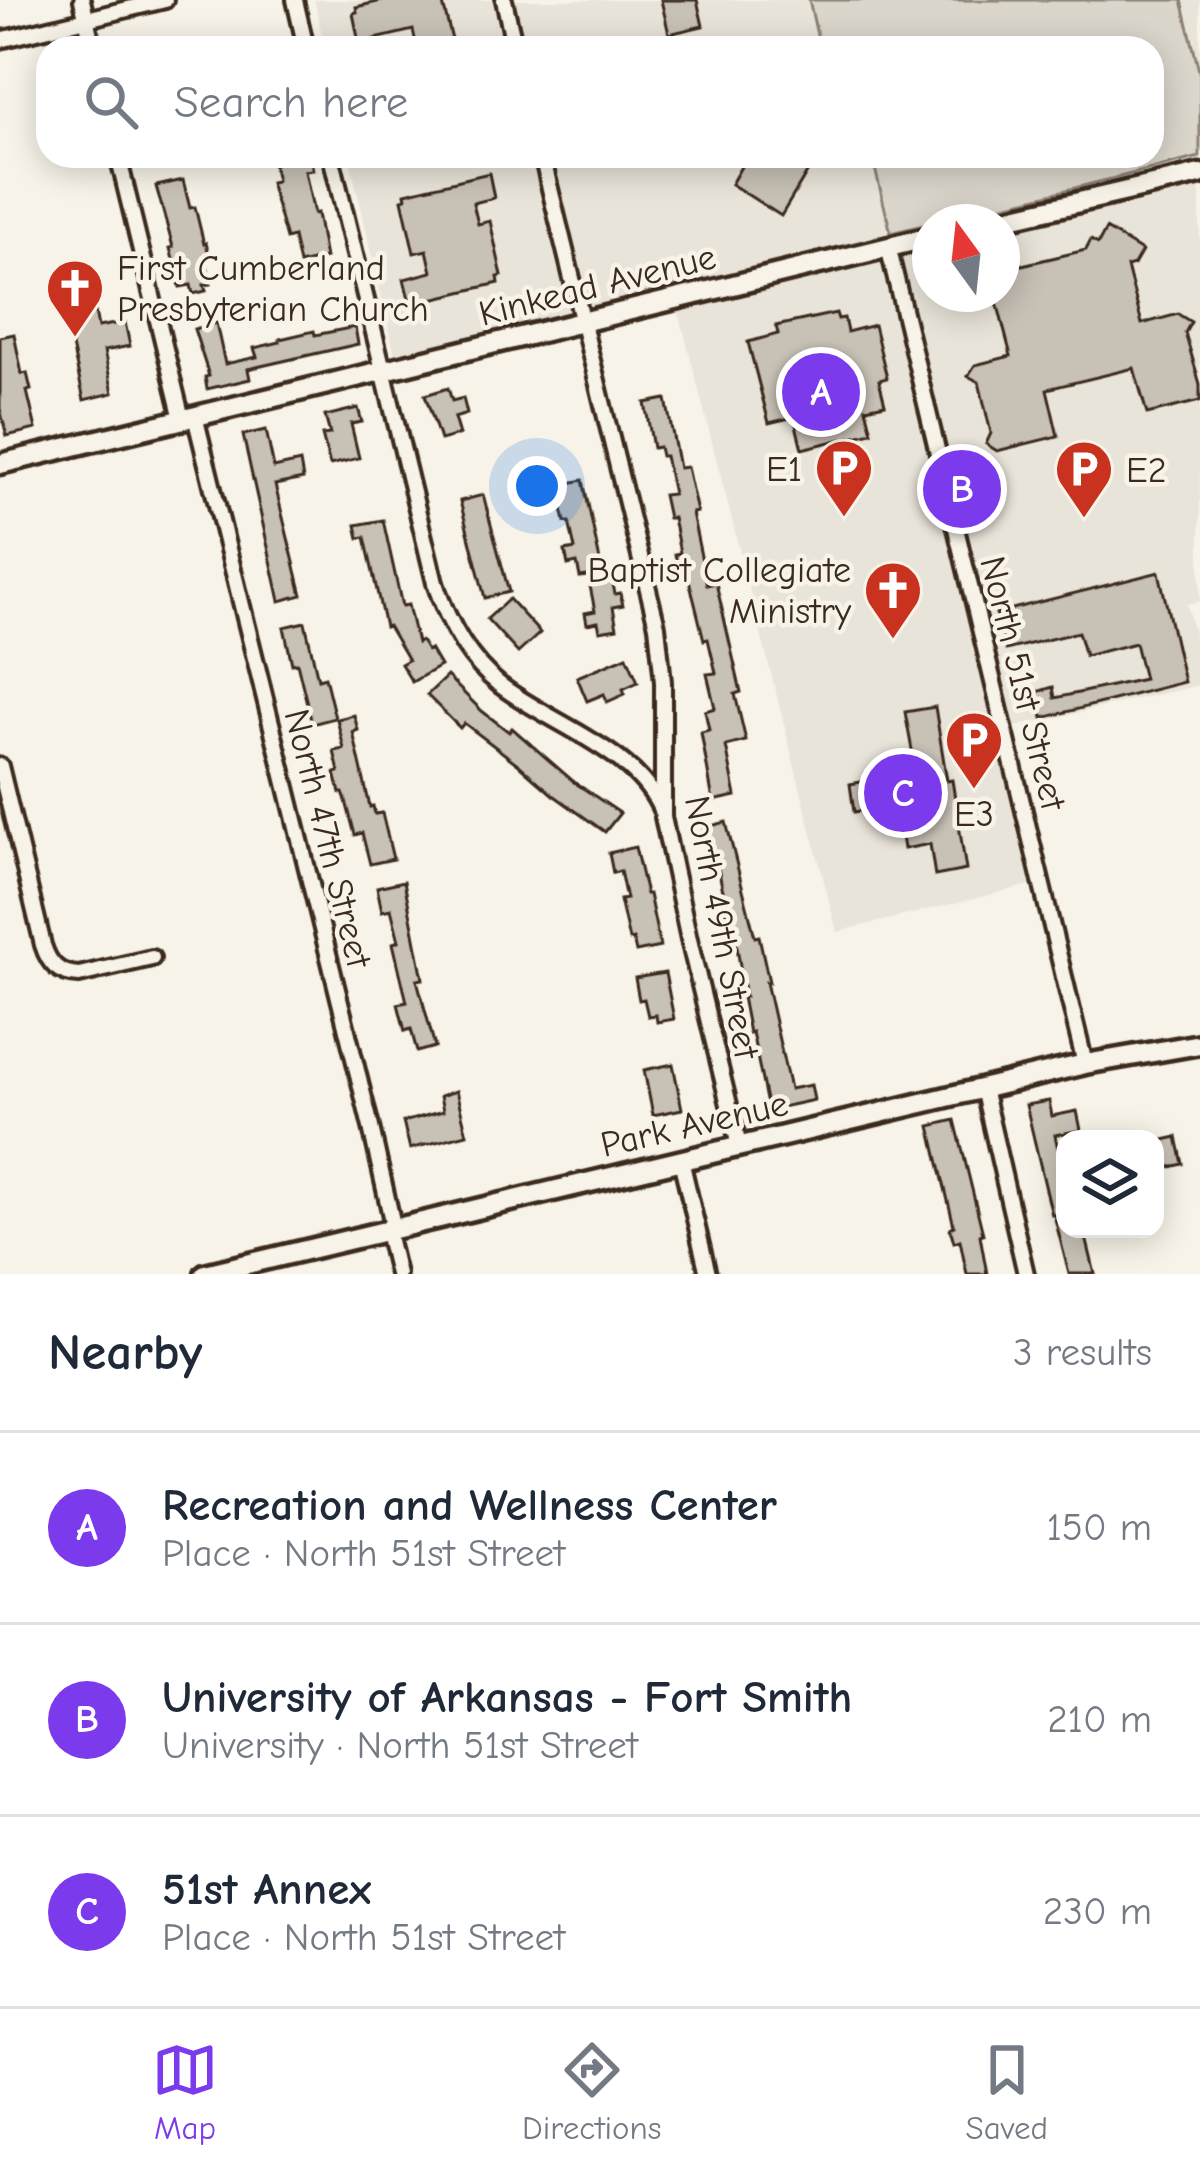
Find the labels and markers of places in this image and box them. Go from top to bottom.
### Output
place label: First Cumberland Presbyterian Church [117,248,429,330]
church icon: First Cumberland Presbyterian Church [44,257,106,339]
pin: A [782,347,860,437]
parking icon: E1 [813,437,875,519]
parking icon: E2 [1053,438,1115,520]
pin: B [923,444,1001,534]
place label: E1 [766,449,802,490]
place label: E2 [1126,450,1167,491]
place label: Baptist Collegiate Ministry [587,550,852,632]
church icon: Baptist Collegiate Ministry [862,559,924,641]
parking icon: E3 [943,709,1005,791]
pin: C [864,748,942,838]
place label: E3 [954,794,994,835]

